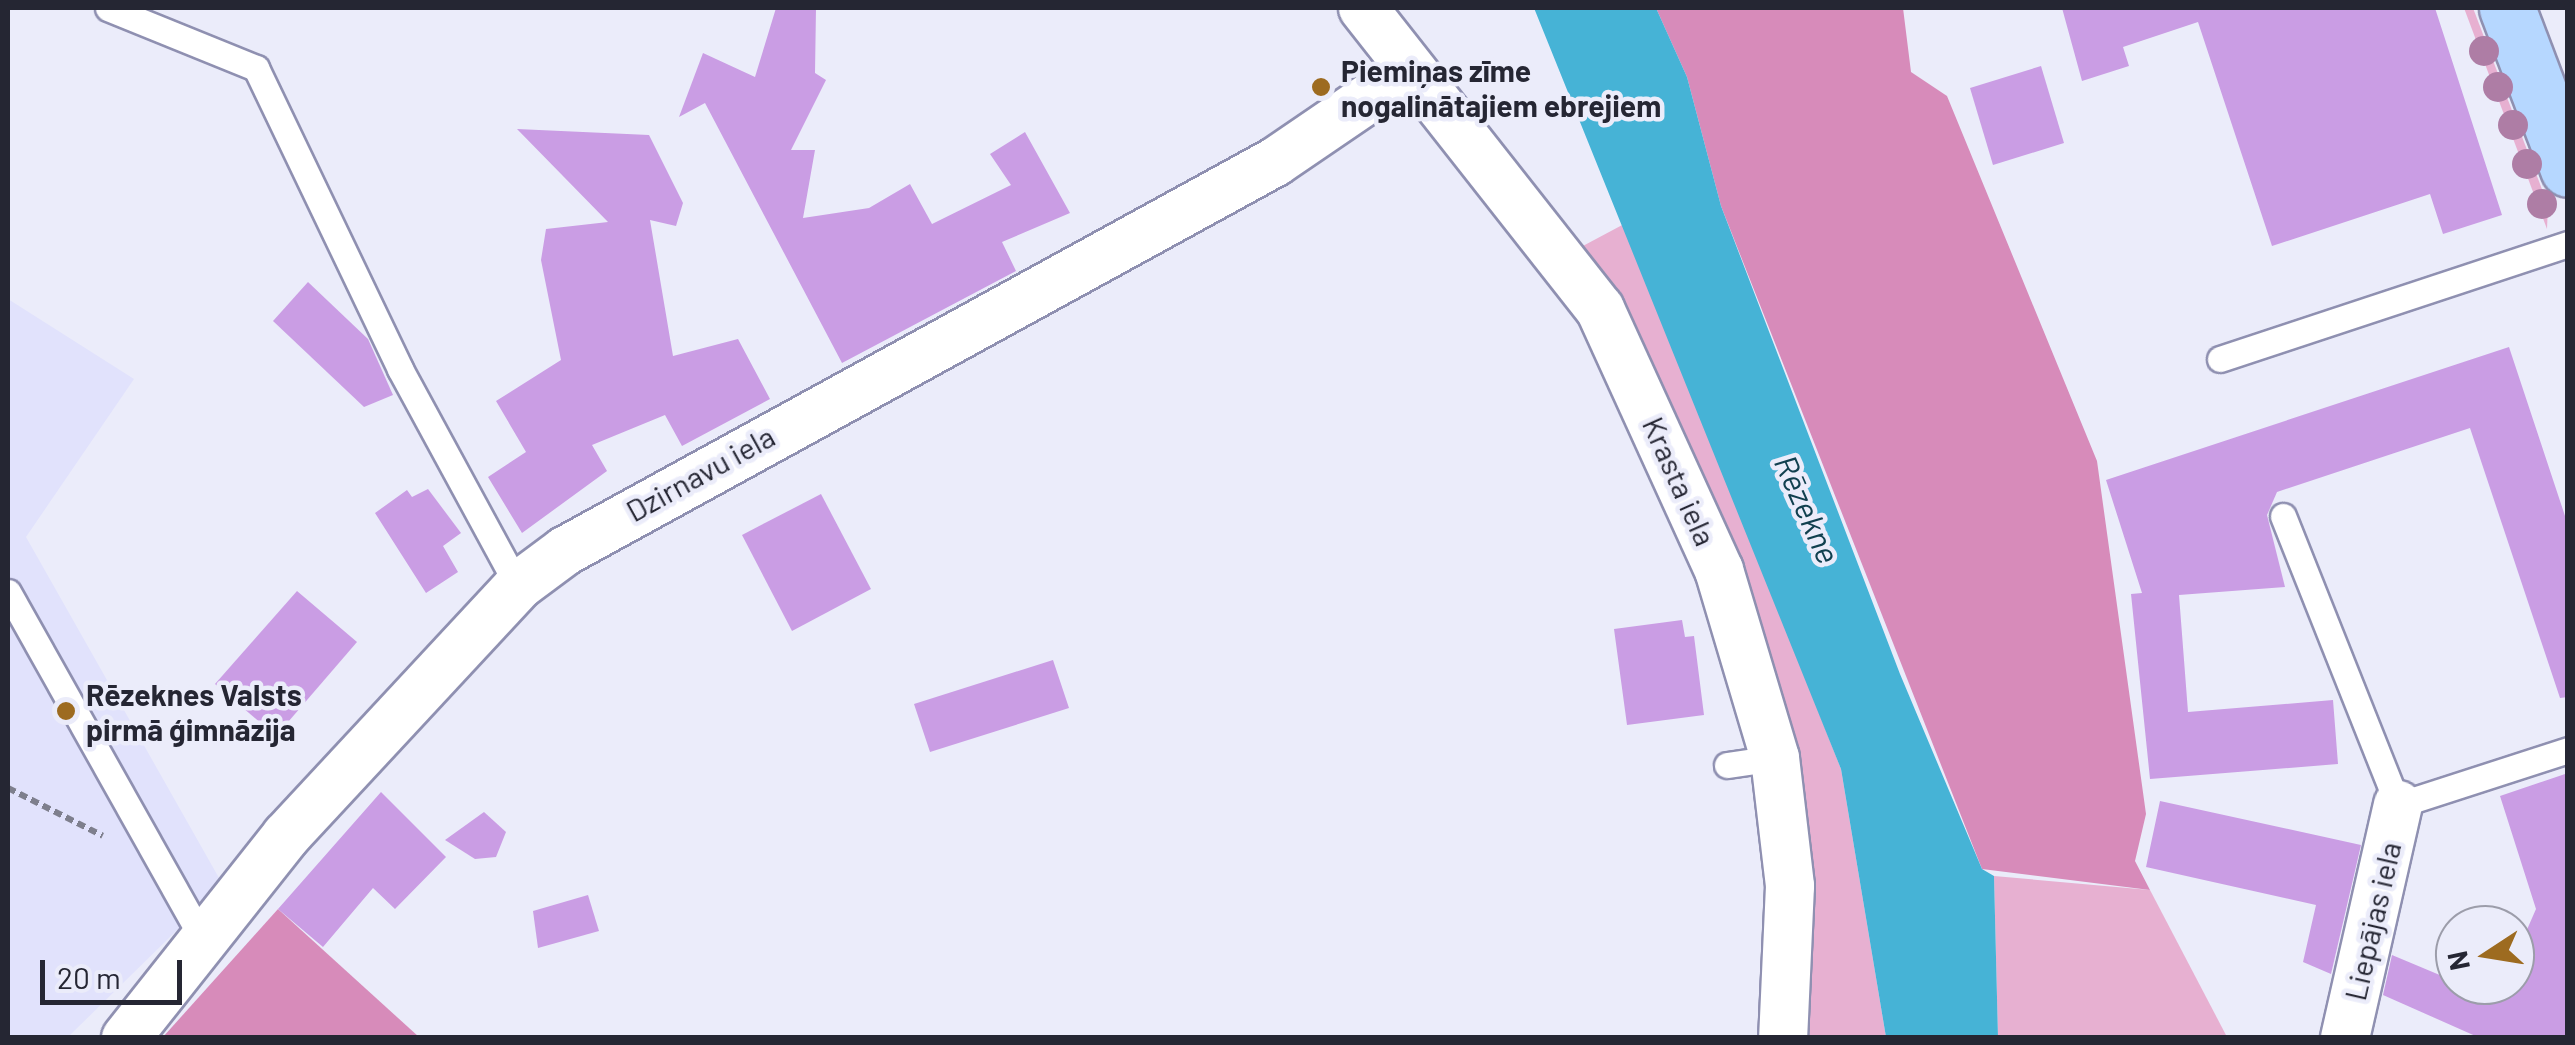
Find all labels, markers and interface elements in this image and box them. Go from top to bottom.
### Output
place label: Piemiņas zīme nogalinātajiem ebrejiem [1341,52,1661,122]
marker: Piemiņas zīme nogalinātajiem ebrejiem [1310,76,1332,98]
street label: Krasta iela [1636,411,1724,551]
street label: Dzirnavu iela [620,418,780,528]
water label: Rēzekne [1767,449,1849,569]
place label: Rēzeknes Valsts pirmā ģimnāzija [86,676,302,746]
marker: Rēzeknes Valsts pirmā ģimnāzija [55,700,77,722]
street label: Liepājas iela [2336,838,2408,1004]
north arrow [2435,905,2535,1005]
scale bar [45,940,188,1002]
text: N [2439,948,2476,973]
text: 20 m [57,959,121,995]

